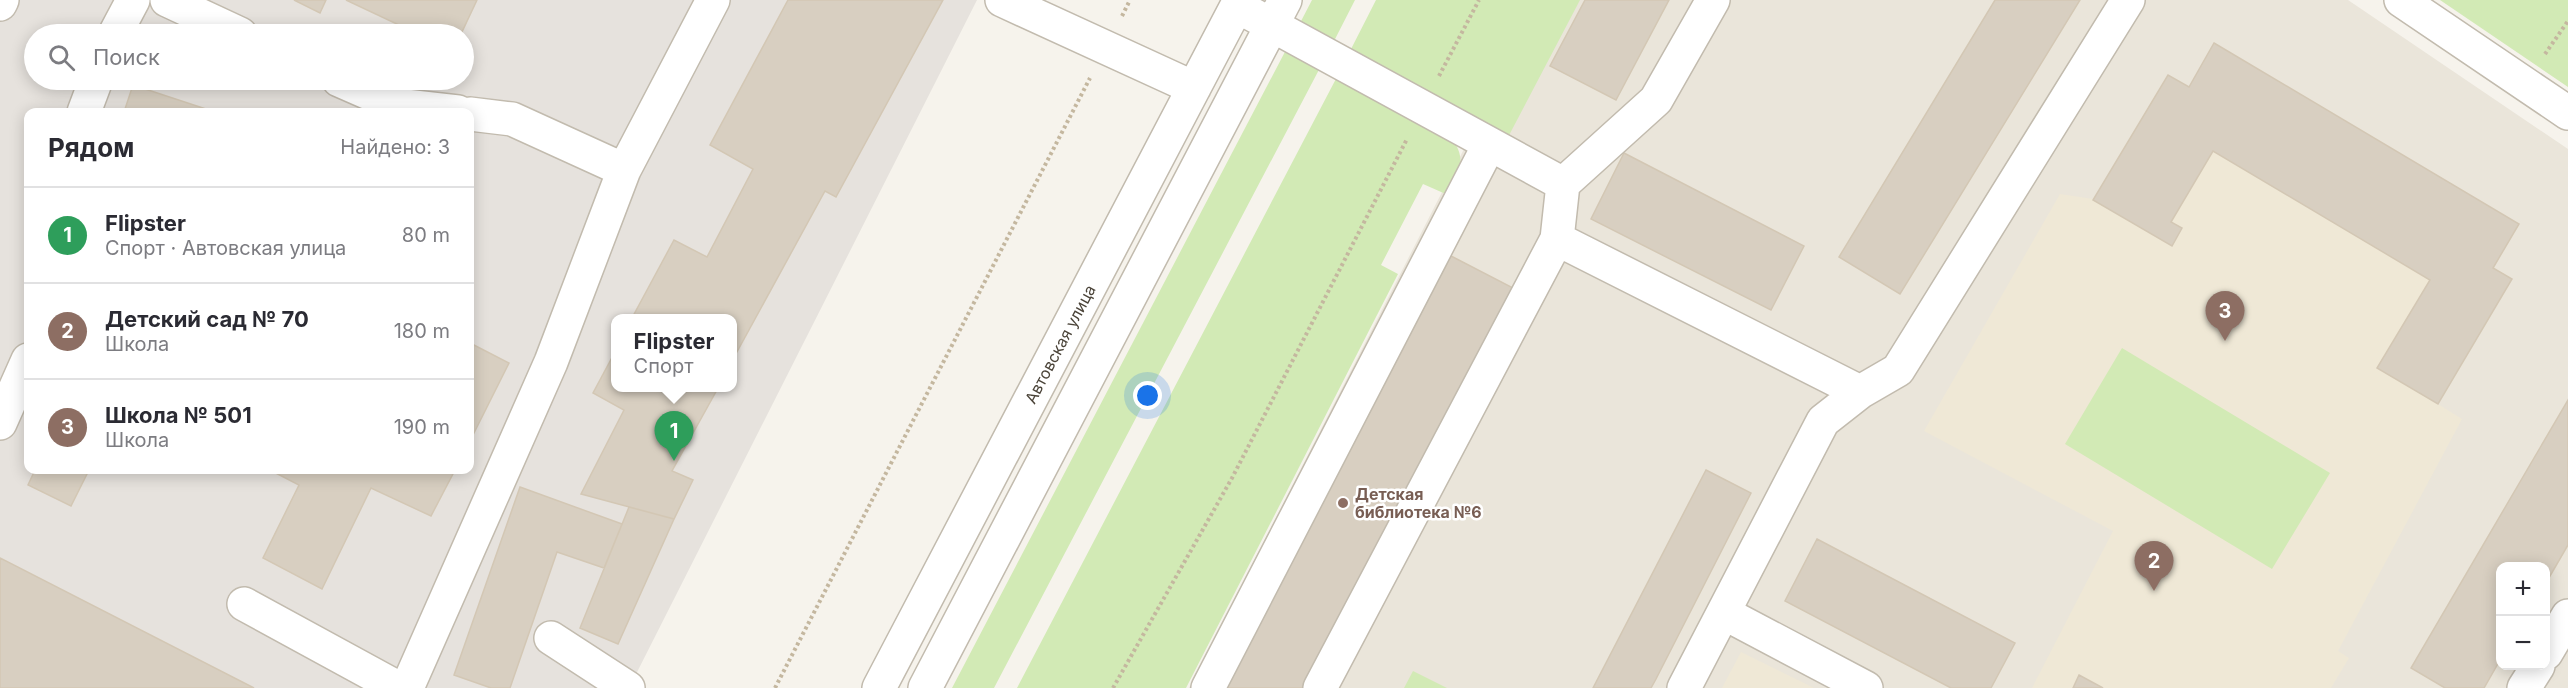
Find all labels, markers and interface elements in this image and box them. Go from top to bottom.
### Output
search box [24,24,474,90]
icon: search [45,41,78,74]
text: Поиск [93,44,160,70]
text: Рядом [48,132,134,163]
text: Найдено: 3 [340,135,450,159]
text: Flipster [105,210,186,236]
text: 1 [63,223,72,247]
text: 80 m [402,223,450,247]
text: Спорт · Автовская улица [105,236,346,260]
street label: Автовская улица [1020,281,1100,407]
pin: 3 [2206,292,2244,341]
text: Детский сад № 70 [105,306,309,332]
popup [611,314,737,392]
text: 2 [61,319,74,343]
text: 180 m [394,319,450,343]
text: Flipster [634,328,714,354]
text: Школа [105,332,169,356]
text: Спорт [634,354,693,378]
your location [1133,381,1162,410]
text: Школа № 501 [105,402,252,428]
pin: 1 [654,412,694,461]
text: 3 [61,415,74,439]
text: 190 m [394,415,450,439]
text: Школа [105,428,169,452]
place label: Детская библиотека №6 [1355,484,1482,522]
marker: Детская библиотека №6 [1336,496,1350,510]
pin: 2 [2134,542,2174,591]
map controls [2496,562,2550,670]
button: + [2496,562,2550,616]
button: − [2496,616,2550,670]

